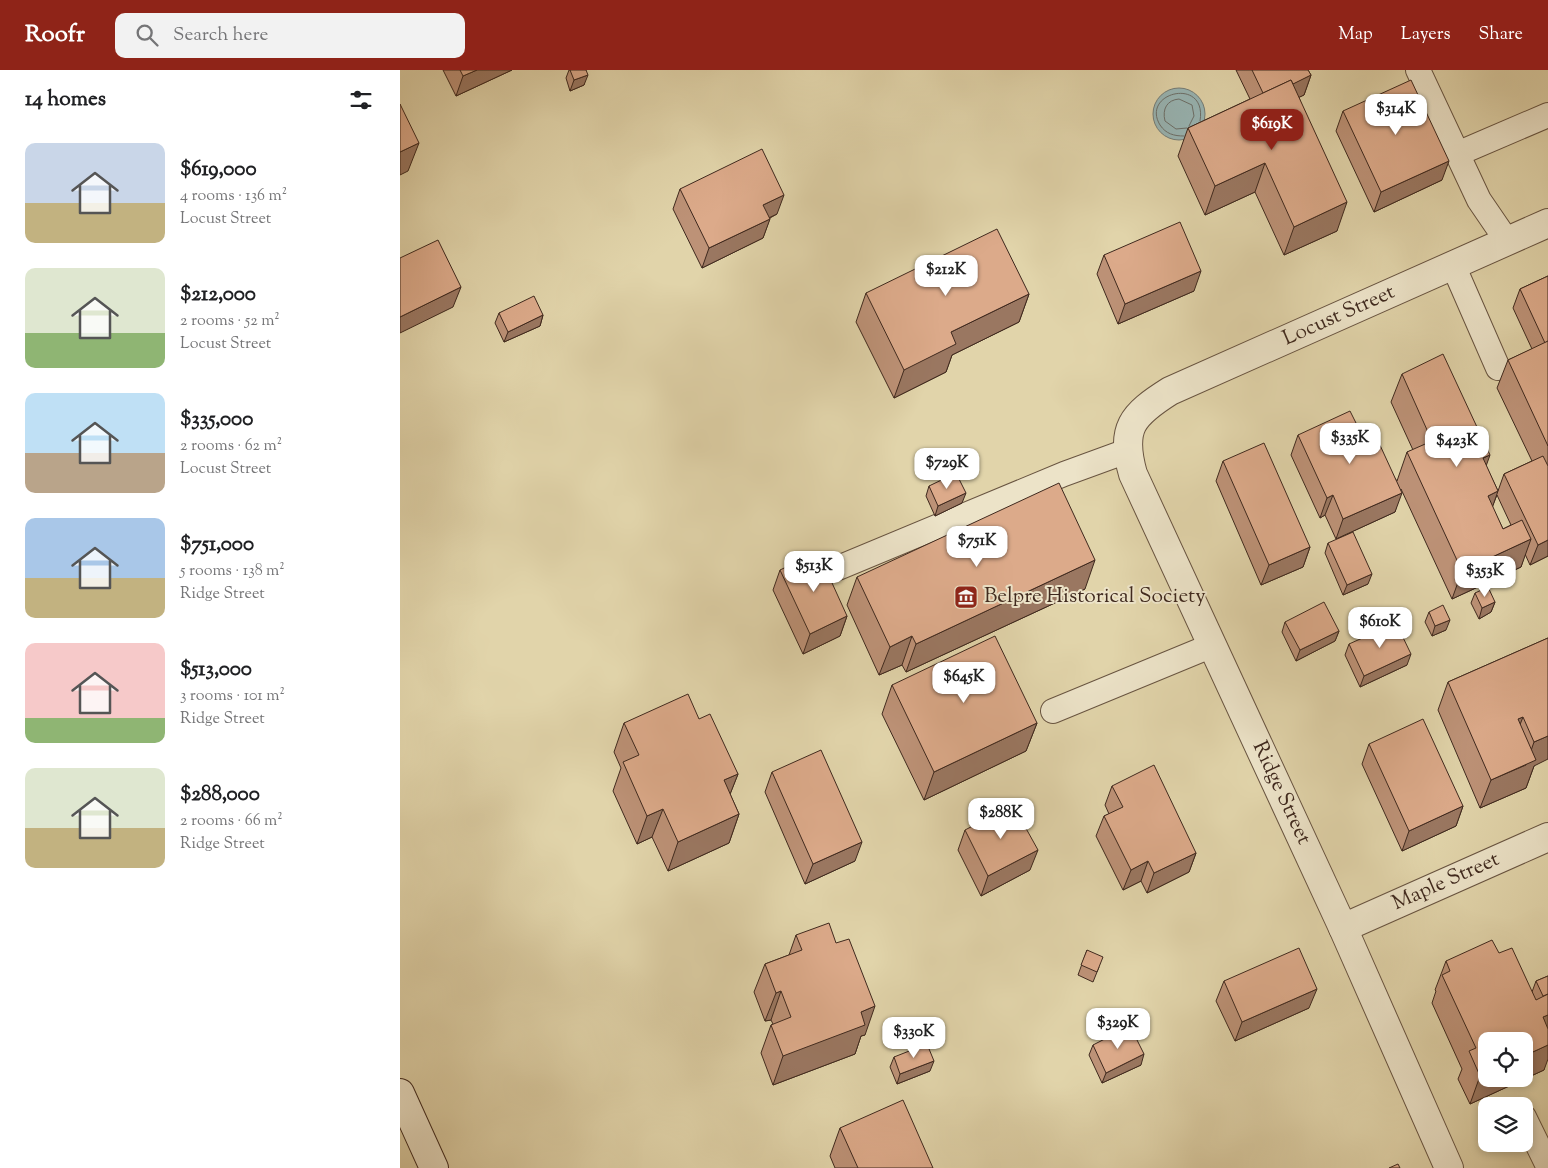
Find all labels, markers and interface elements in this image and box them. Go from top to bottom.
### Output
search box [115,13,465,58]
text: Roofr [25,18,85,52]
icon: search [133,21,161,49]
text: Search here [173,22,268,49]
text: Map [1338,22,1373,48]
text: Layers [1401,22,1451,48]
text: Share [1479,22,1523,48]
text: 14 homes [25,85,106,115]
icon: filters [347,86,375,114]
pin: $314K [1361,93,1431,136]
text: $314K [1376,98,1416,121]
pin: $619K [1237,108,1307,151]
text: $619K [1252,113,1292,136]
text: $619,000 [180,155,257,185]
icon: home [65,163,125,223]
text: 4 rooms · 136 m² [180,185,287,208]
text: Locust Street [180,208,271,231]
pin: $212K [911,254,981,297]
text: $212K [926,259,966,282]
street label: Locust Street [1278,278,1400,354]
text: $212,000 [180,280,256,310]
icon: home [65,288,125,348]
text: 2 rooms · 52 m² [180,310,280,333]
text: Locust Street [180,333,271,356]
text: $335,000 [180,405,253,435]
icon: home [65,413,125,473]
pin: $335K [1315,422,1385,465]
pin: $423K [1422,426,1492,468]
text: $335K [1331,427,1369,450]
text: $423K [1436,430,1478,453]
text: 2 rooms · 62 m² [180,435,282,458]
pin: $729K [912,448,982,490]
text: $729K [925,452,969,475]
text: Locust Street [180,458,271,481]
pin: $751K [942,526,1012,568]
text: $751,000 [180,530,254,560]
text: $751K [957,530,997,553]
icon: home [65,538,125,598]
pin: $513K [779,550,849,593]
text: $513K [795,555,833,578]
pin: $353K [1450,556,1520,598]
text: 5 rooms · 138 m² [180,560,285,583]
text: $353K [1466,560,1504,583]
place label: Belpre Historical Society [984,582,1206,612]
text: Ridge Street [180,583,265,606]
museum icon: Belpre Historical Society [953,584,979,610]
pin: $610K [1345,606,1415,649]
text: $610K [1359,611,1401,634]
text: $513,000 [180,655,252,685]
pin: $645K [929,662,999,704]
icon: home [65,663,125,723]
text: $645K [943,666,985,689]
text: 3 rooms · 101 m² [180,685,285,708]
text: Ridge Street [180,708,265,731]
street label: Ridge Street [1244,736,1318,850]
text: $288,000 [180,780,260,810]
icon: home [65,788,125,848]
pin: $288K [966,798,1036,840]
text: $288K [979,802,1023,825]
text: 2 rooms · 66 m² [180,810,283,833]
text: Ridge Street [180,833,265,856]
street label: Maple Street [1388,845,1504,919]
pin: $329K [1083,1008,1153,1050]
text: $329K [1097,1012,1139,1035]
pin: $330K [879,1016,949,1059]
text: $330K [893,1021,935,1044]
map controls [1478,1032,1533,1152]
button: locate [1478,1032,1533,1087]
button: layers [1478,1097,1533,1152]

